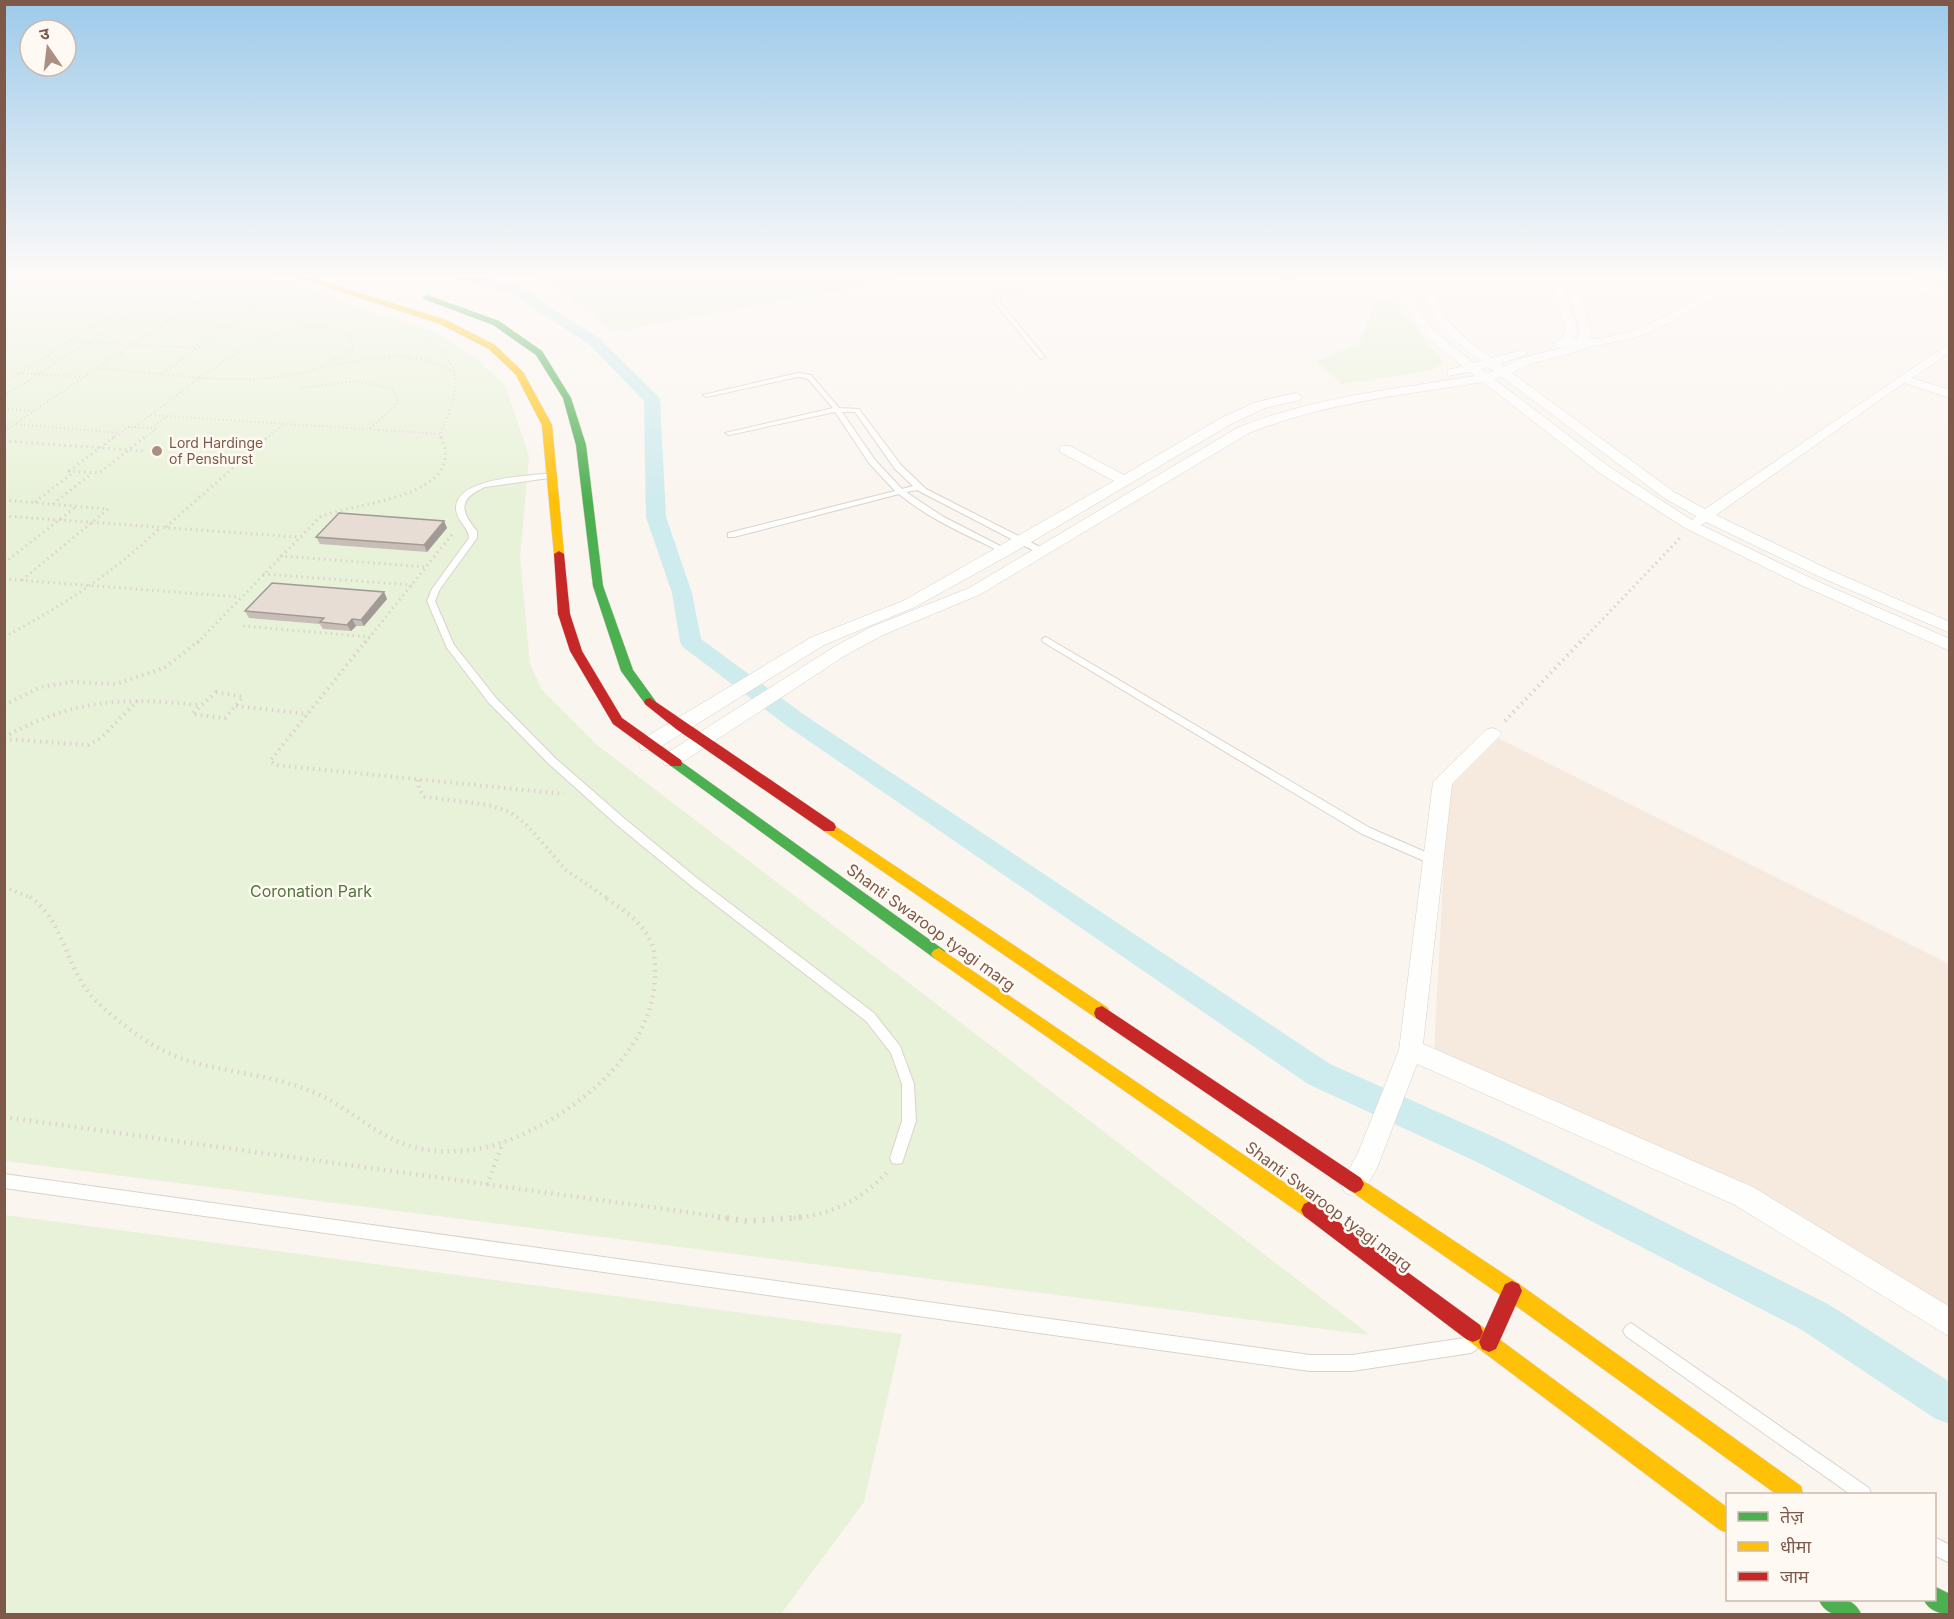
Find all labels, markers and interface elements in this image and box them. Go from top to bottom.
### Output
north arrow [18,18,78,78]
text: उ [37,22,52,44]
place label: Lord Hardinge of Penshurst [169,434,263,467]
marker: Lord Hardinge of Penshurst [150,444,164,458]
street label: Shanti Swaroop tyagi marg [843,859,1019,995]
park label: Coronation Park [250,881,372,901]
street label: Shanti Swaroop tyagi marg [1242,1137,1416,1275]
legend [1726,1493,1936,1601]
text: तेज़ [1780,1506,1804,1527]
text: धीमा [1780,1536,1811,1557]
text: जाम [1780,1566,1810,1587]

